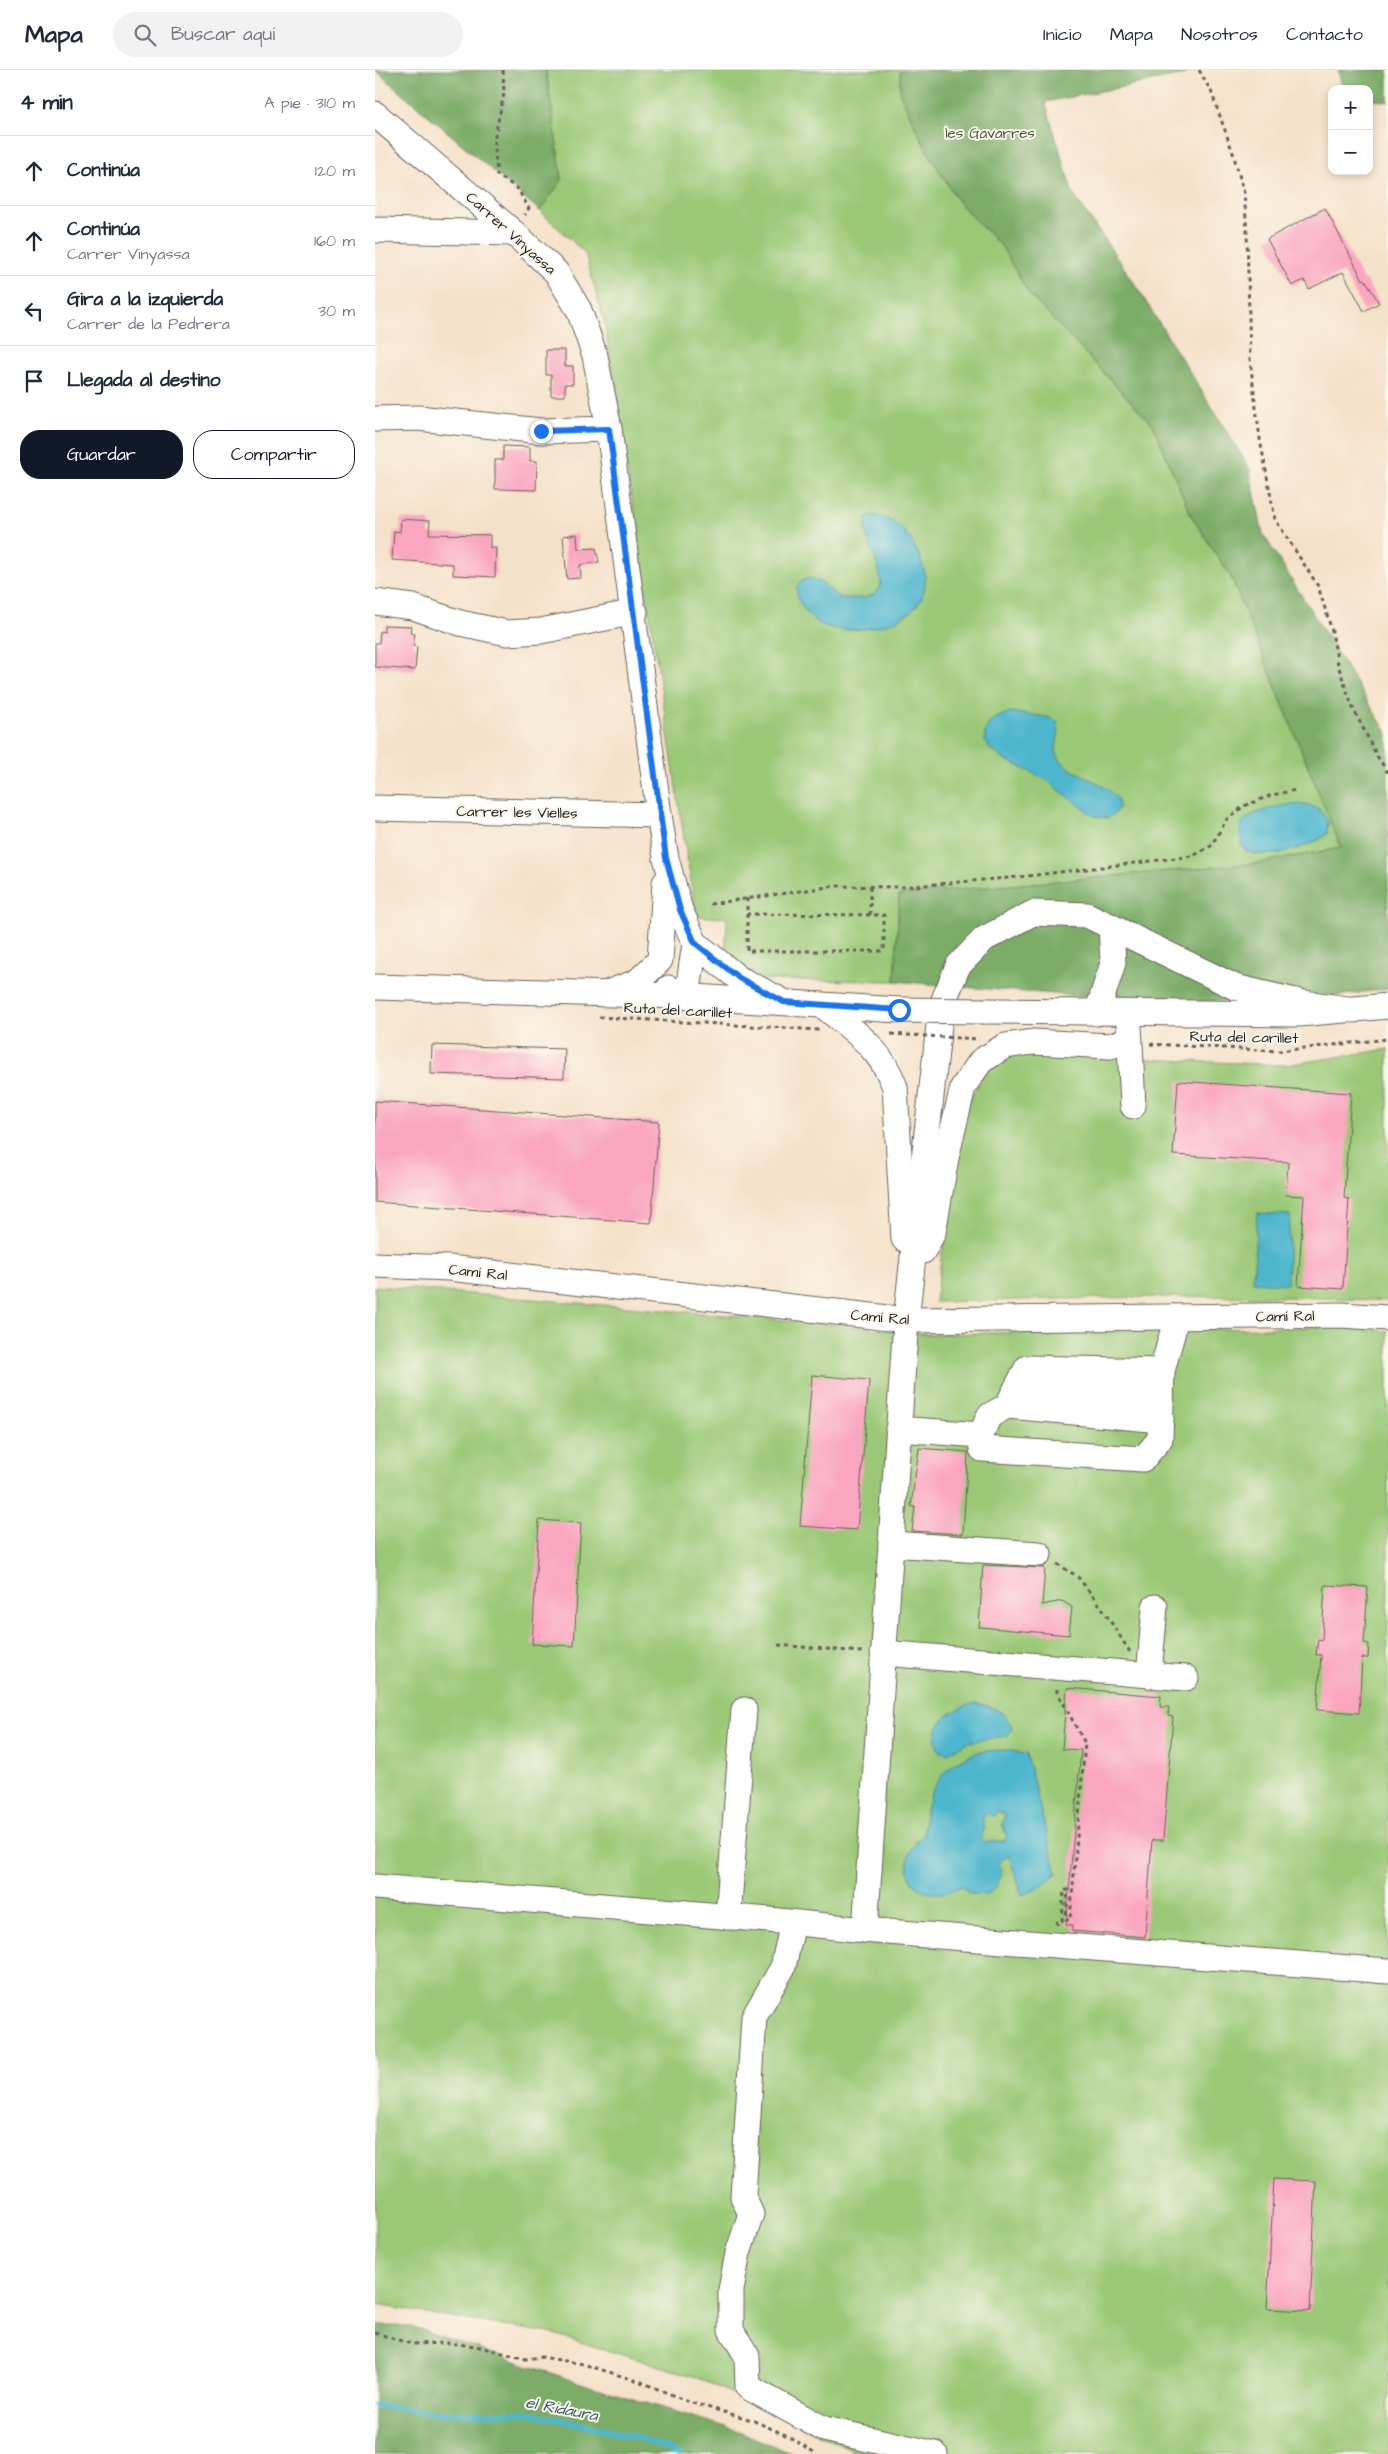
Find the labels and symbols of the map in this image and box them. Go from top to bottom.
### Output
park label: les Gavarres [945,123,1035,144]
street label: Carrer Vinyassa [460,187,561,281]
route end [530,420,553,443]
street label: Carrer les Vielles [456,801,578,824]
street label: Ruta del carillet [623,997,733,1024]
route start [888,999,911,1022]
street label: Ruta del carillet [1189,1026,1299,1049]
street label: Camí Ral [448,1259,508,1286]
street label: Camí Ral [850,1304,910,1331]
street label: Camí Ral [1255,1305,1315,1328]
water label: el Ridaura [524,2391,601,2427]

